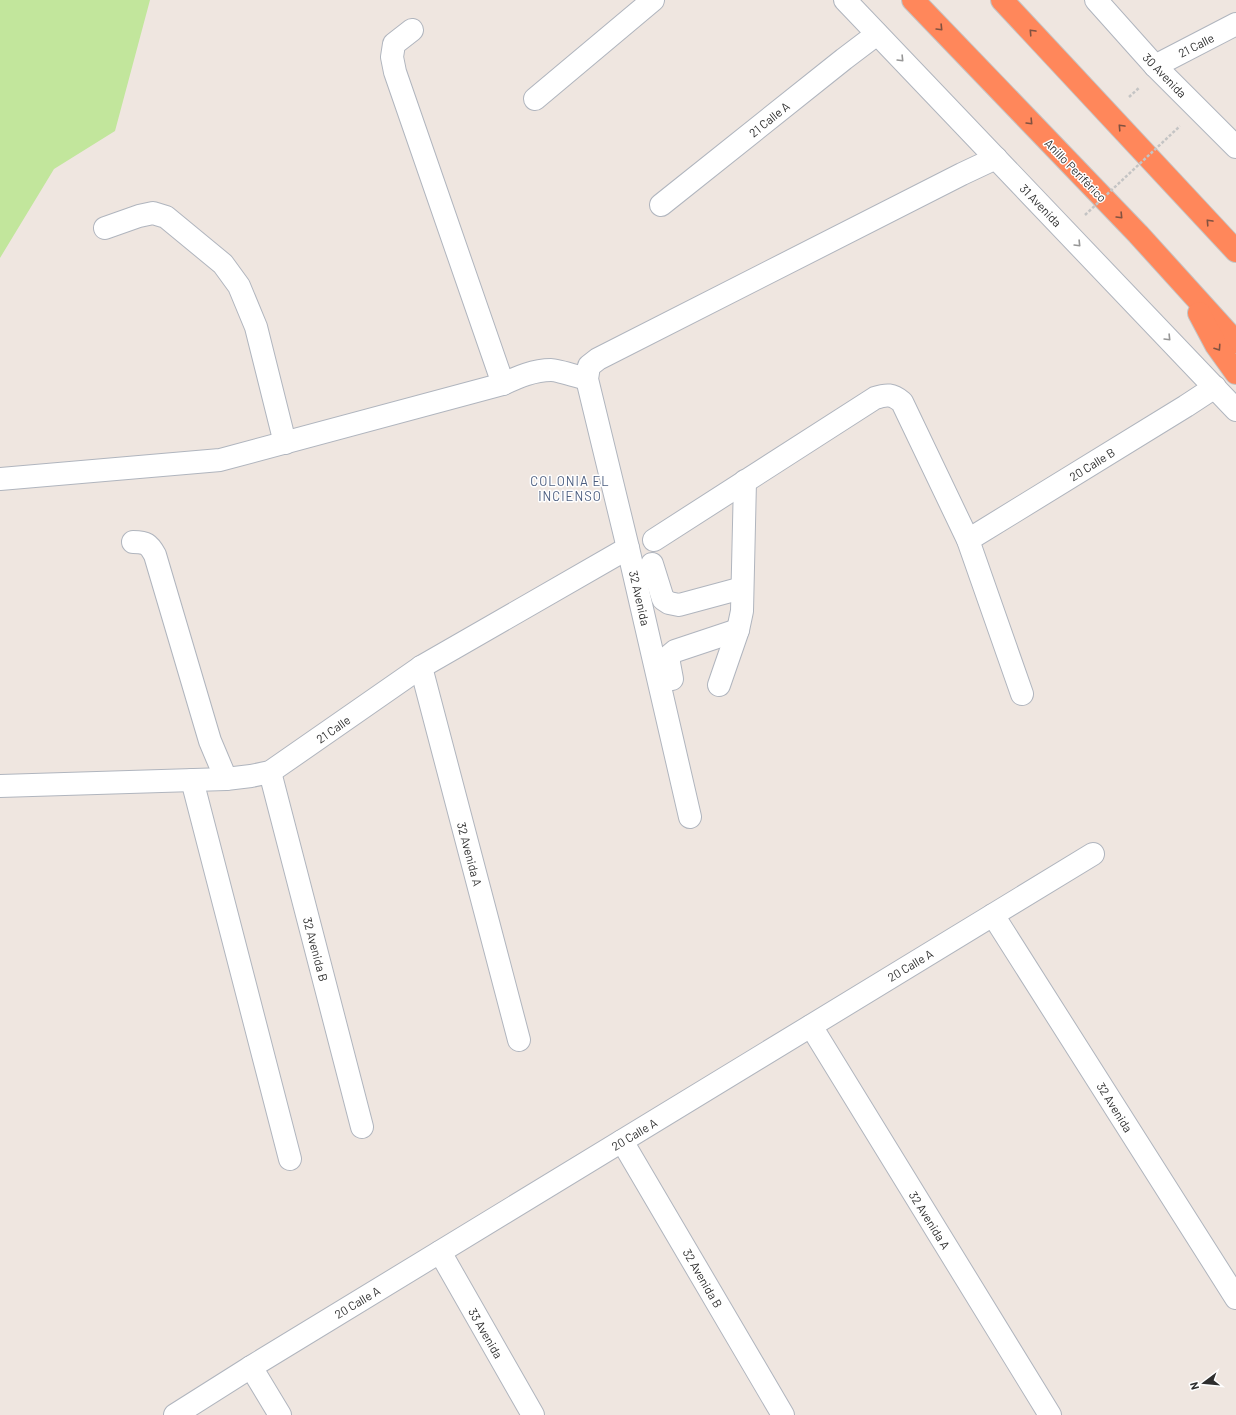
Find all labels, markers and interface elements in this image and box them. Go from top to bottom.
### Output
one-way arrow [935,23,943,31]
one-way arrow [1029,29,1037,37]
street label: 21 Calle [1176,30,1216,60]
street label: 30 Avenida [1140,50,1190,100]
one-way arrow [896,54,904,62]
street label: 21 Calle A [746,99,792,139]
one-way arrow [1025,117,1033,125]
one-way arrow [1118,124,1126,132]
street label: Anillo Periférico [1042,136,1110,204]
street label: 31 Avenida [1017,181,1065,229]
one-way arrow [1115,211,1123,219]
one-way arrow [1207,220,1214,227]
one-way arrow [1073,239,1081,247]
one-way arrow [1163,333,1171,341]
one-way arrow [1213,344,1221,351]
street label: 20 Calle B [1067,445,1117,483]
district label: COLONIA EL INCIENSO [530,473,610,504]
street label: 32 Avenida [627,569,653,627]
street label: 21 Calle [313,712,353,746]
street label: 32 Avenida A [455,820,485,888]
street label: 32 Avenida B [301,915,331,983]
street label: 20 Calle A [885,946,935,984]
street label: 32 Avenida [1094,1080,1136,1134]
street label: 20 Calle A [609,1115,659,1153]
street label: 32 Avenida A [907,1188,953,1252]
street label: 32 Avenida B [680,1246,726,1310]
street label: 20 Calle A [332,1283,382,1321]
street label: 33 Avenida [466,1305,506,1361]
north arrow [1184,1363,1224,1403]
text: N [1187,1381,1201,1391]

